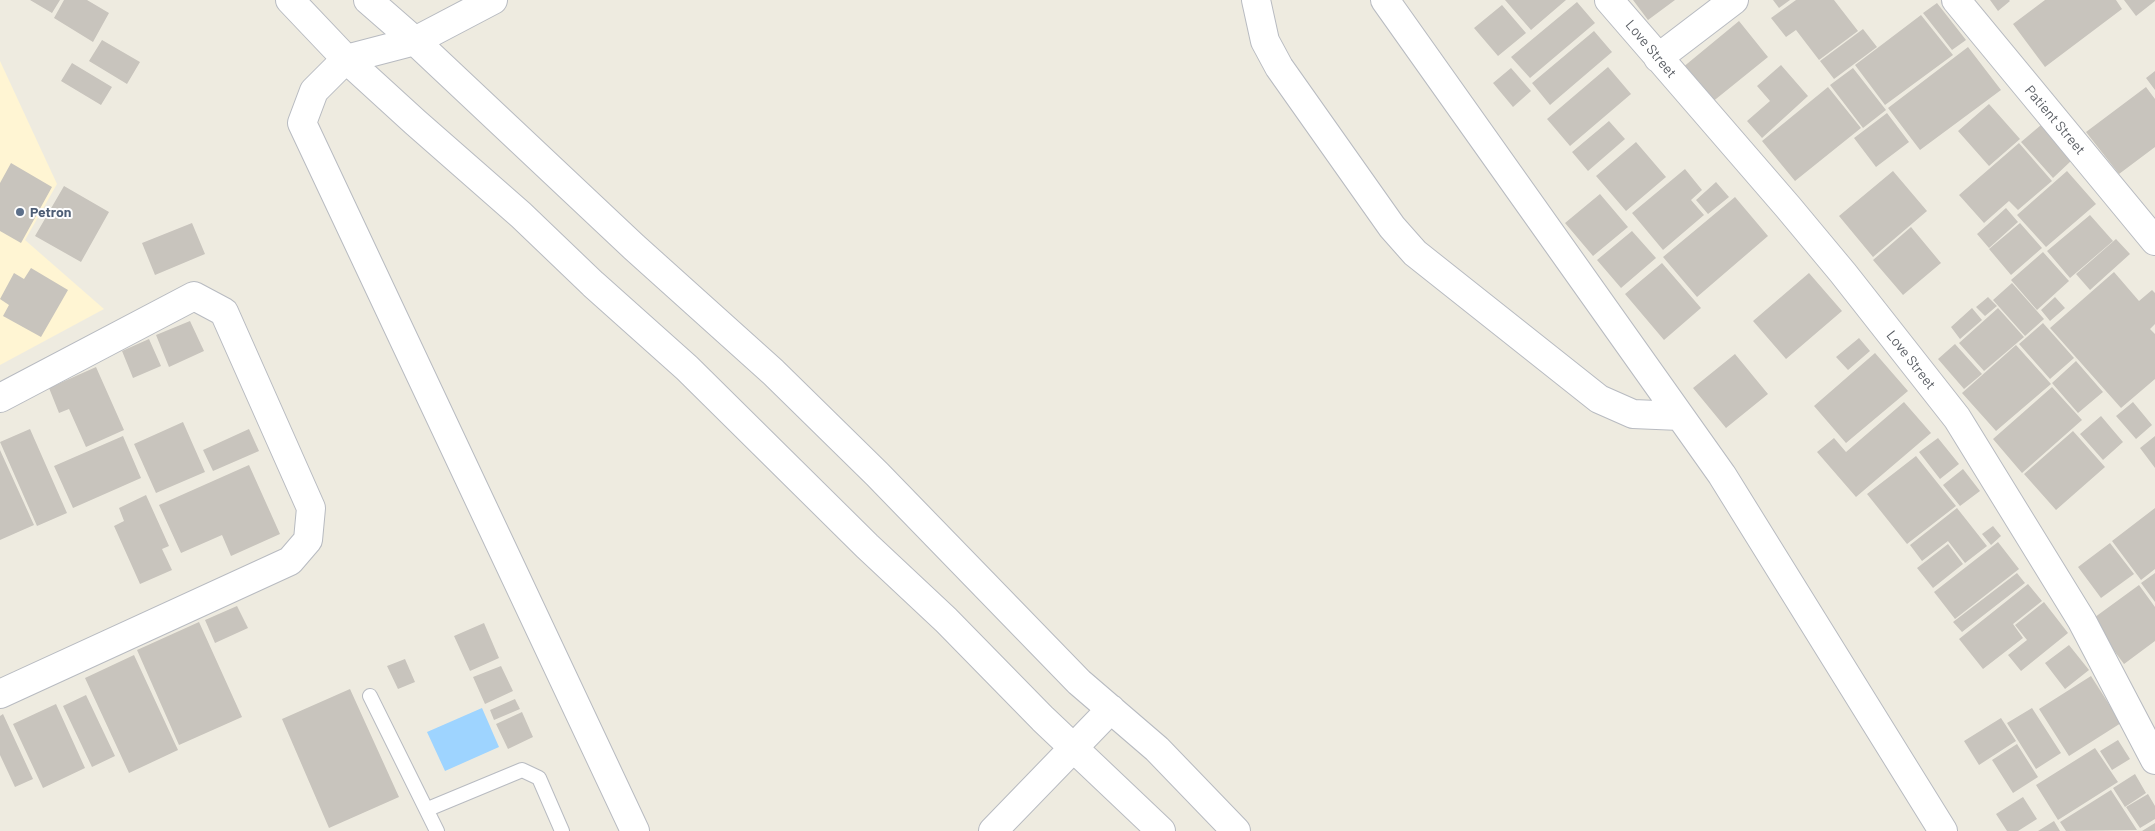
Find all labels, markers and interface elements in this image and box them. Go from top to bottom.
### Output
street label: Love Street [1622,17,1680,81]
street label: Patient Street [2021,82,2089,158]
place label: Petron [30,204,71,220]
marker: Petron [14,206,26,218]
street label: Love Street [1883,327,1939,393]

